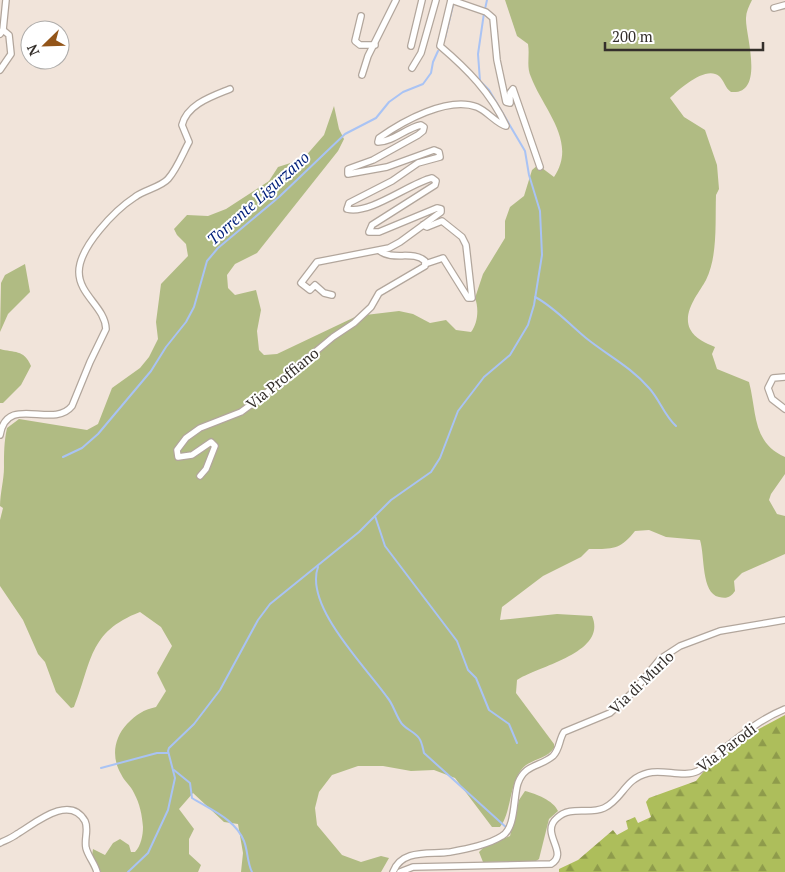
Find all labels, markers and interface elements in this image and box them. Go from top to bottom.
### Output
north arrow [20,20,70,70]
scale bar [605,20,762,52]
text: 200 m [612,26,653,46]
text: N [22,41,43,59]
water label: Torrente Ligurzano [202,146,314,250]
street label: Via Proffiano [242,343,322,413]
street label: Via di Murlo [604,646,678,718]
street label: Via Parodi [692,718,760,776]

